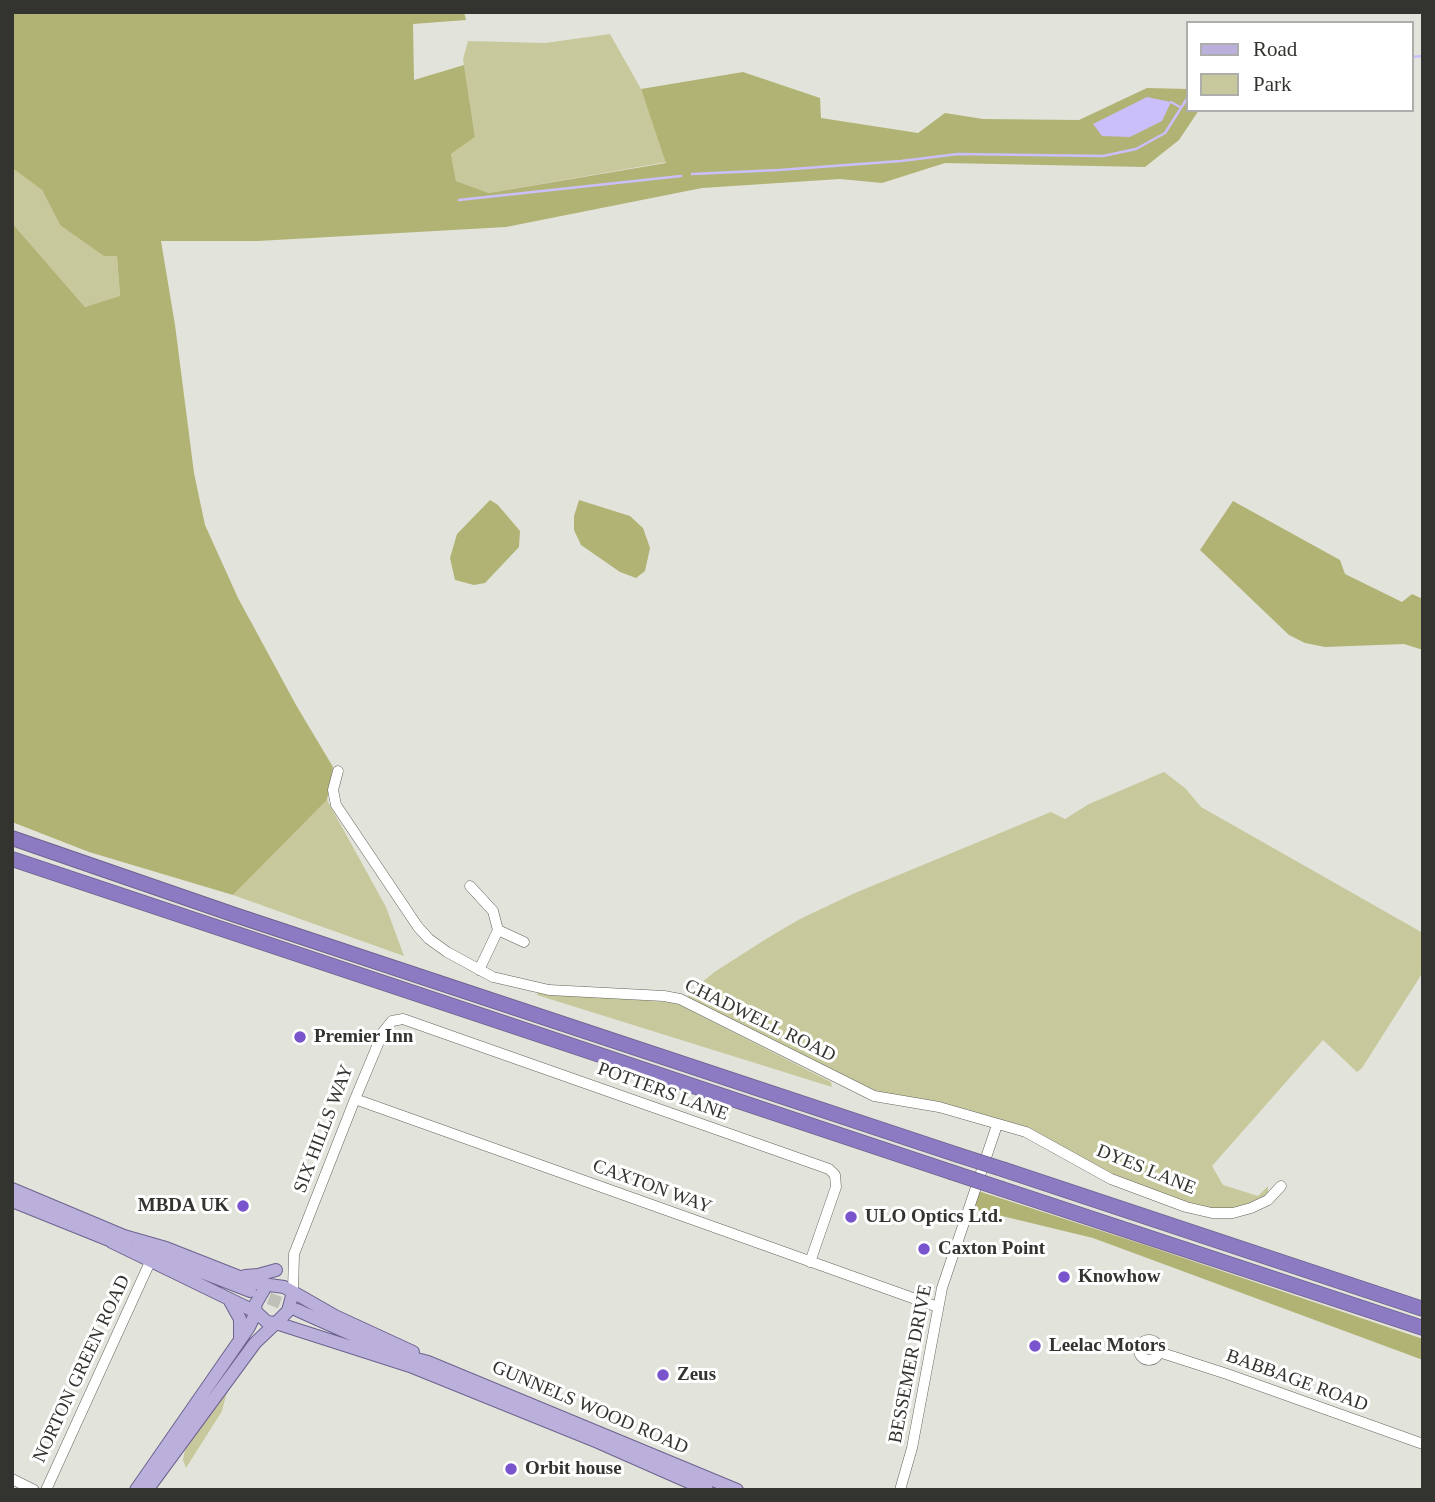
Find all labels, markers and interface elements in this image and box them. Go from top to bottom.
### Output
legend [1186,21,1414,112]
text: Road [1253,37,1297,61]
text: Park [1253,72,1292,96]
street label: CHADWELL ROAD [681,975,839,1067]
place label: Premier Inn [314,1026,413,1048]
marker: Premier Inn [292,1029,308,1045]
street label: POTTERS LANE [594,1058,732,1126]
street label: SIX HILLS WAY [289,1062,359,1196]
street label: DYES LANE [1093,1140,1199,1200]
street label: CAXTON WAY [589,1155,715,1219]
place label: MBDA UK [138,1195,229,1217]
marker: MBDA UK [235,1198,251,1214]
place label: ULO Optics Ltd. [865,1206,1003,1228]
marker: ULO Optics Ltd. [843,1209,859,1225]
place label: Caxton Point [938,1238,1045,1260]
marker: Caxton Point [916,1241,932,1257]
place label: Knowhow [1078,1266,1160,1288]
marker: Knowhow [1056,1269,1072,1285]
street label: NORTON GREEN ROAD [28,1272,136,1466]
street label: BESSEMER DRIVE [884,1283,938,1445]
place label: Leelac Motors [1049,1335,1166,1357]
marker: Leelac Motors [1027,1338,1043,1354]
street label: BABBAGE ROAD [1223,1345,1371,1417]
street label: GUNNELS WOOD ROAD [488,1356,692,1460]
place label: Zeus [677,1364,716,1386]
marker: Zeus [655,1367,671,1383]
place label: Orbit house [525,1458,622,1480]
marker: Orbit house [503,1461,519,1477]

